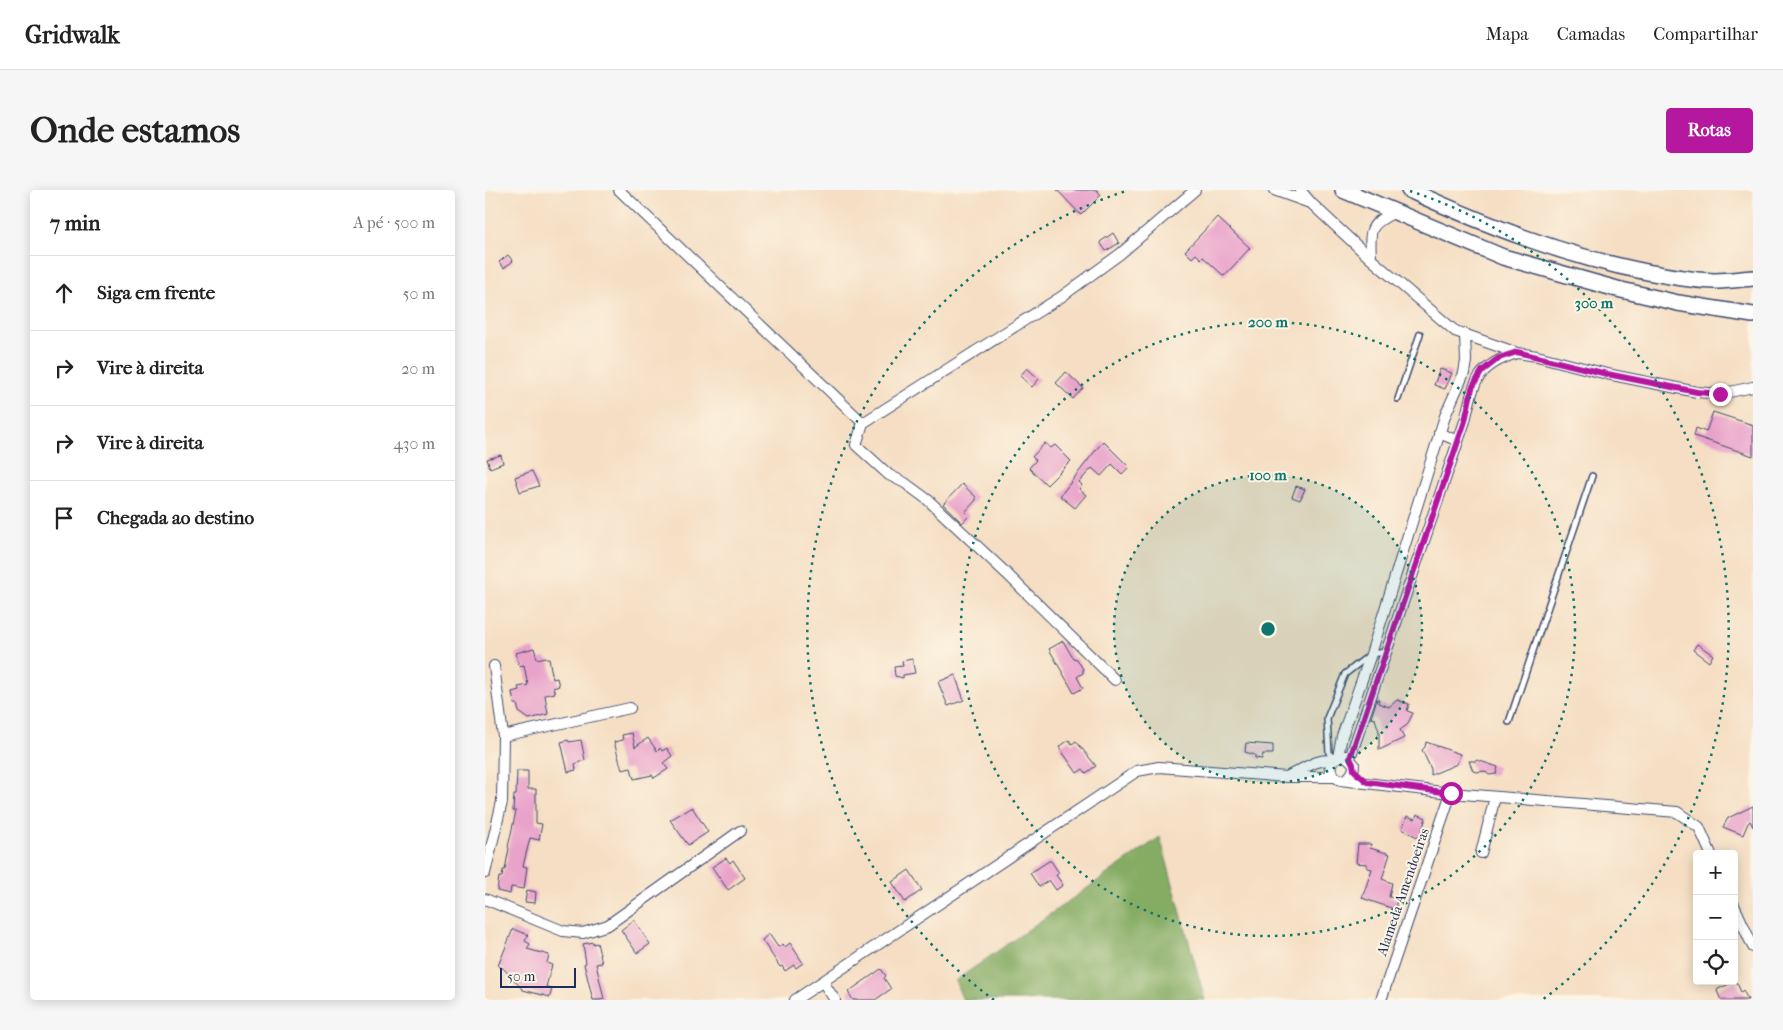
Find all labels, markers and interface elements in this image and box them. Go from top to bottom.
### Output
text: Gridwalk [25,21,120,49]
text: Mapa [1486,24,1529,45]
text: Camadas [1557,24,1625,45]
text: Compartilhar [1653,24,1758,45]
button: Rotas [1666,108,1753,153]
text: Onde estamos [30,110,240,151]
text: 7 min [50,211,101,235]
text: A pé · 500 m [353,213,435,232]
icon: ahead [50,279,78,307]
text: Siga em frente [97,282,215,304]
text: 50 m [403,284,435,303]
text: 300 m [1575,294,1614,312]
text: 200 m [1248,313,1288,331]
icon: right [50,354,78,382]
text: Vire à direita [97,357,204,379]
text: 20 m [401,359,435,378]
route end [1709,383,1732,406]
icon: right [50,429,78,457]
text: Vire à direita [97,432,204,454]
text: 430 m [393,434,435,453]
text: 100 m [1249,466,1287,484]
icon: arrive [50,504,78,532]
text: Chegada ao destino [97,507,254,529]
centre of rings [1259,620,1277,638]
route start [1440,782,1463,805]
street label: Alameda Amendoeiras [1373,826,1433,959]
map controls [1693,850,1738,985]
button: + [1693,850,1738,895]
button: − [1693,895,1738,940]
button: locate [1693,940,1738,985]
scale bar [500,965,576,988]
text: 50 m [507,968,535,985]

